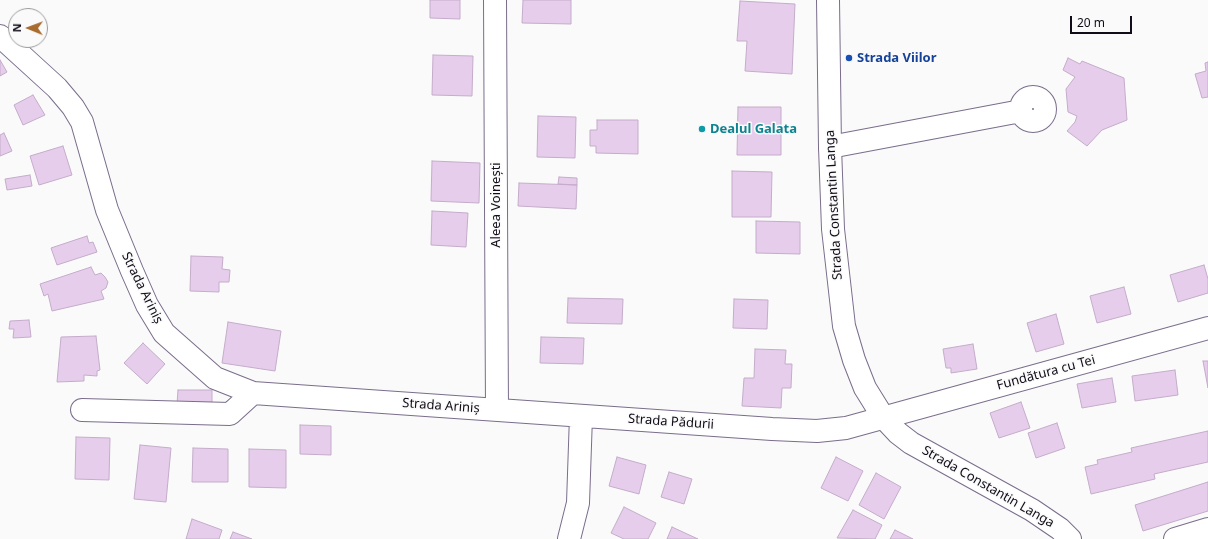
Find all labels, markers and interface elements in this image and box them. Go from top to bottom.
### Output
north arrow [8,8,48,48]
scale bar [1072,8,1134,34]
text: 20 m [1077,14,1105,31]
text: N [9,23,24,32]
place label: Strada Viilor [857,50,937,66]
marker: Strada Viilor [844,53,854,63]
place label: Dealul Galata [710,121,797,137]
marker: Dealul Galata [697,124,707,134]
street label: Strada Constantin Langa [822,130,846,280]
street label: Aleea Voinești [488,162,504,248]
street label: Strada Ariniș [118,250,166,326]
street label: Fundătura cu Tei [995,352,1097,394]
street label: Strada Ariniș [402,396,480,416]
street label: Strada Pădurii [627,411,715,433]
street label: Strada Constantin Langa [919,443,1057,531]

